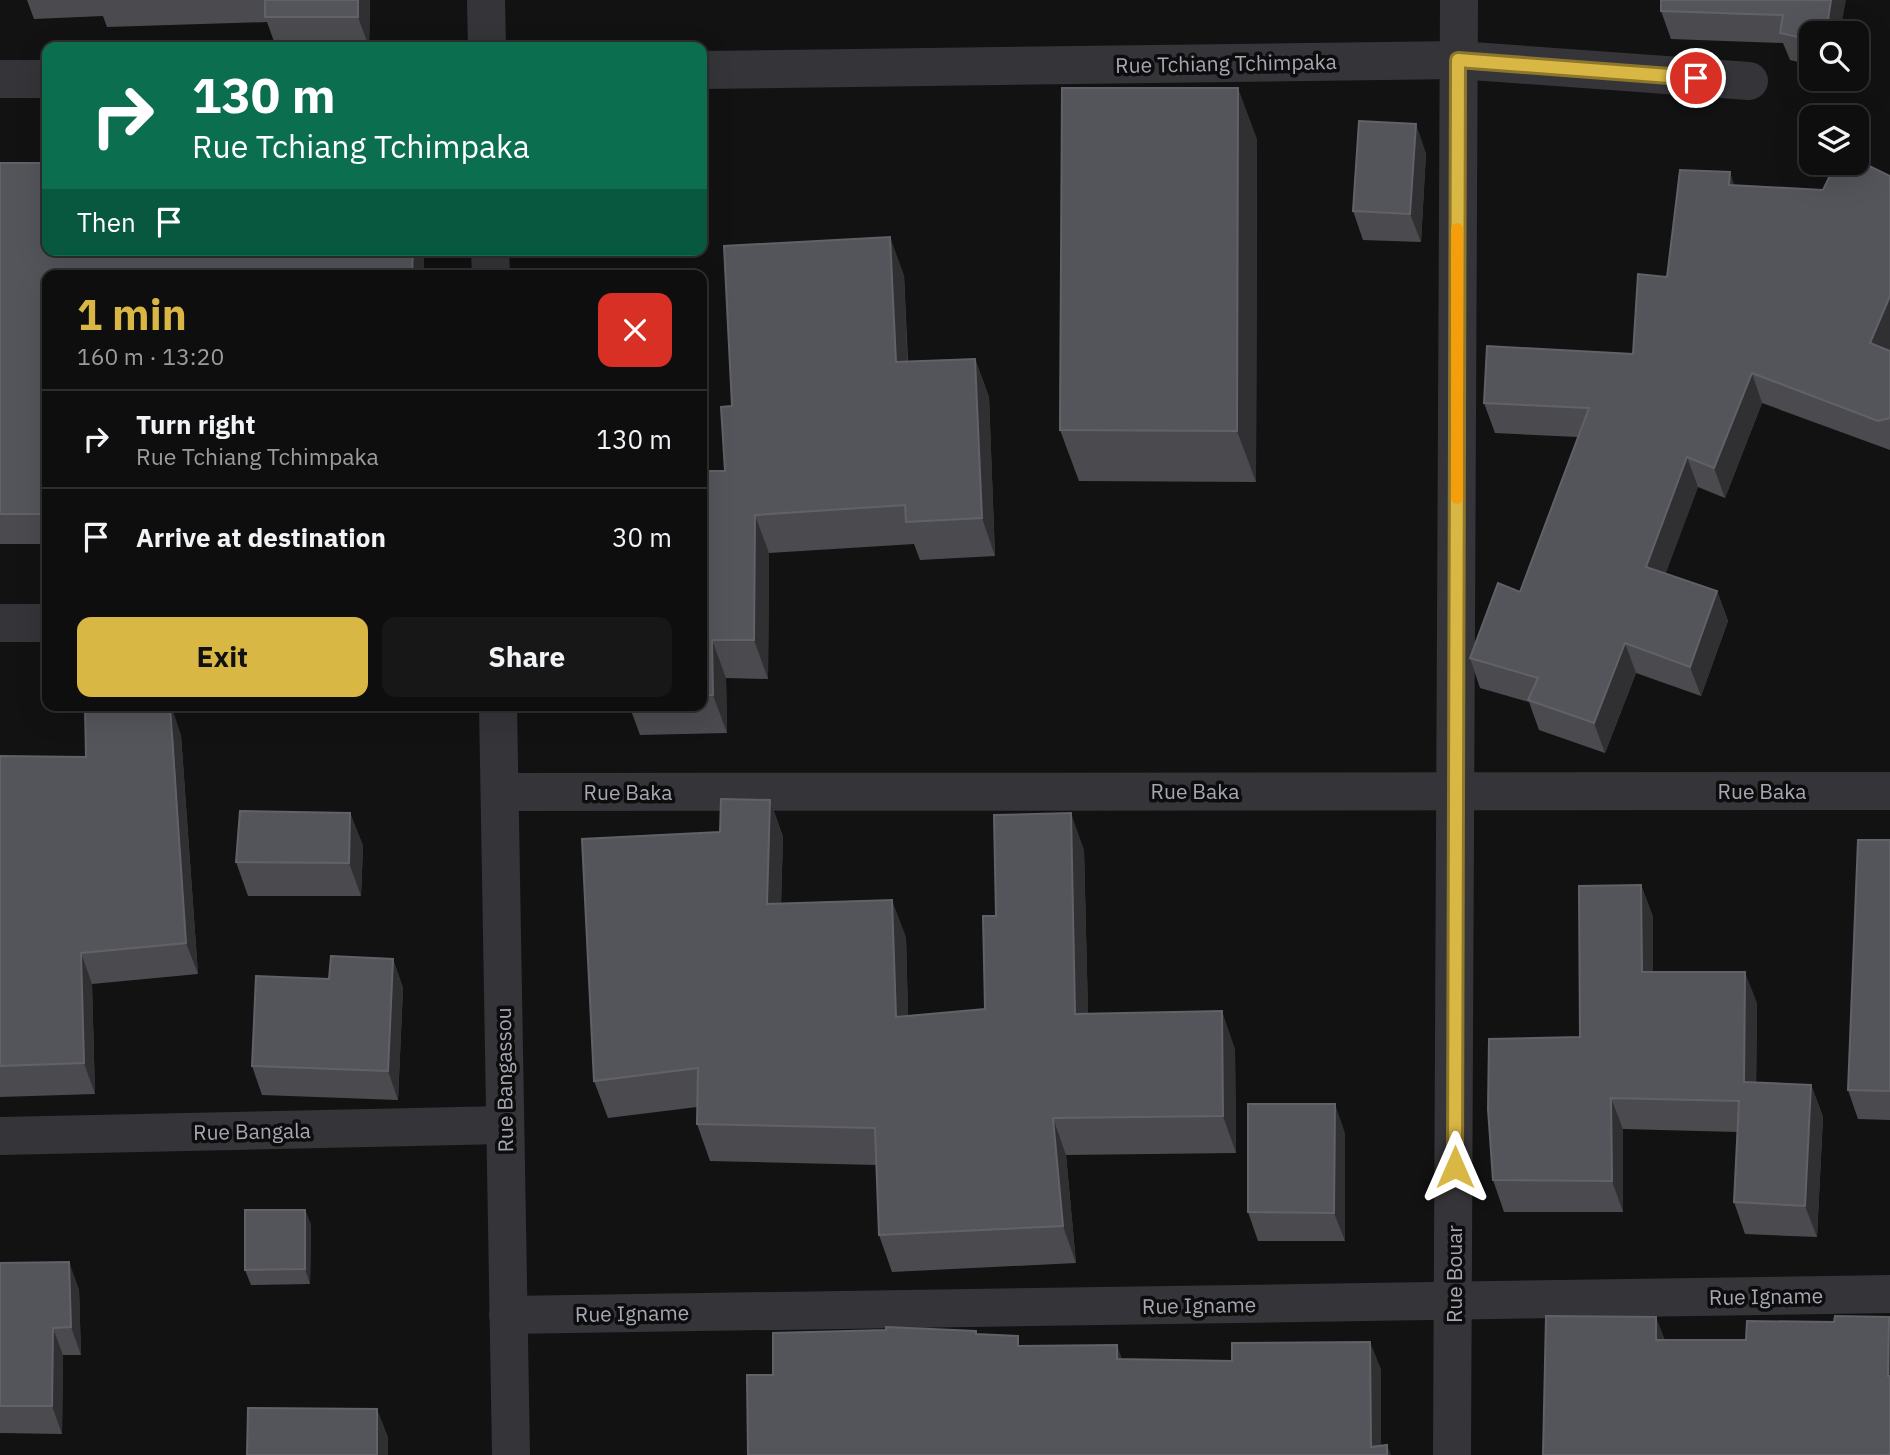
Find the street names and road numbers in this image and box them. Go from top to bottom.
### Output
street label: Rue Tchiang Tchimpaka [1115,47,1337,79]
street label: Rue Baka [1151,777,1239,805]
street label: Rue Baka [1718,777,1806,805]
street label: Rue Baka [584,778,672,806]
street label: Rue Bangassou [489,1007,519,1153]
street label: Rue Bangala [193,1116,311,1146]
street label: Rue Bouar [1440,1225,1468,1323]
street label: Rue Igname [1709,1281,1823,1311]
street label: Rue Igname [1142,1290,1256,1320]
street label: Rue Igname [575,1298,689,1328]

